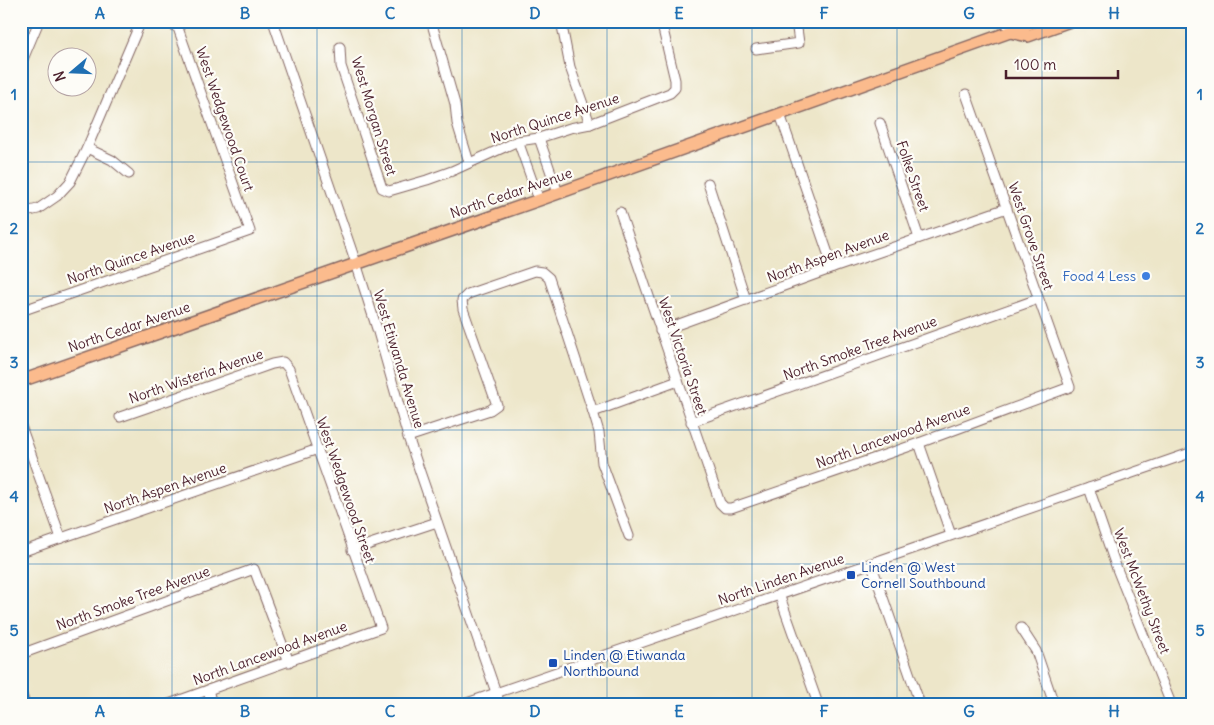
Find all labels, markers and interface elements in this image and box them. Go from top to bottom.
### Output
text: A [95,3,105,23]
text: B [240,3,251,23]
text: C [385,3,396,23]
text: D [529,3,541,23]
text: E [674,3,684,23]
text: F [819,3,829,23]
text: G [963,3,975,23]
text: H [1108,3,1120,23]
street label: West Wedgewood Court [192,45,258,194]
north arrow [48,48,98,98]
scale bar [1006,48,1119,80]
street label: West Morgan Street [347,54,401,178]
text: 100 m [1014,55,1056,74]
text: N [50,69,70,84]
text: 1 [11,84,17,104]
text: 1 [1197,84,1203,104]
street label: North Quince Avenue [489,89,621,147]
street label: Folke Street [893,138,934,214]
street label: North Cedar Avenue [448,164,574,222]
street label: West Grove Street [1004,180,1058,293]
text: 2 [10,218,19,238]
text: 2 [1196,218,1205,238]
street label: North Aspen Avenue [765,226,891,286]
street label: North Quince Avenue [65,228,197,288]
place label: Food 4 Less [1063,267,1136,285]
marker: Food 4 Less [1140,270,1152,282]
street label: West Etiwanda Avenue [369,288,429,430]
street label: West Victoria Street [654,295,712,417]
street label: North Cedar Avenue [66,298,192,356]
street label: North Smoke Tree Avenue [781,312,939,384]
street label: North Wisteria Avenue [127,345,265,407]
text: 3 [9,352,19,372]
text: 3 [1195,352,1205,372]
street label: North Lancewood Avenue [814,400,972,472]
street label: West Wedgewood Street [313,415,380,566]
street label: North Aspen Avenue [101,459,229,517]
text: 4 [9,486,19,506]
text: 4 [1195,486,1205,506]
street label: West McWethy Street [1110,526,1174,657]
street label: North Linden Avenue [716,549,846,609]
place label: Linden @ West Cornell Southbound [861,558,986,592]
street label: North Smoke Tree Avenue [54,562,212,634]
marker: Linden @ West Cornell Southbound [845,569,857,581]
street label: North Lancewood Avenue [191,617,349,689]
text: 5 [9,620,19,640]
text: 5 [1195,620,1205,640]
place label: Linden @ Etiwanda Northbound [563,646,686,680]
marker: Linden @ Etiwanda Northbound [547,657,559,669]
text: A [95,701,105,721]
text: B [240,701,251,721]
text: C [385,701,396,721]
text: D [529,701,541,721]
text: E [674,701,684,721]
text: F [819,701,829,721]
text: G [963,701,975,721]
text: H [1108,701,1120,721]

